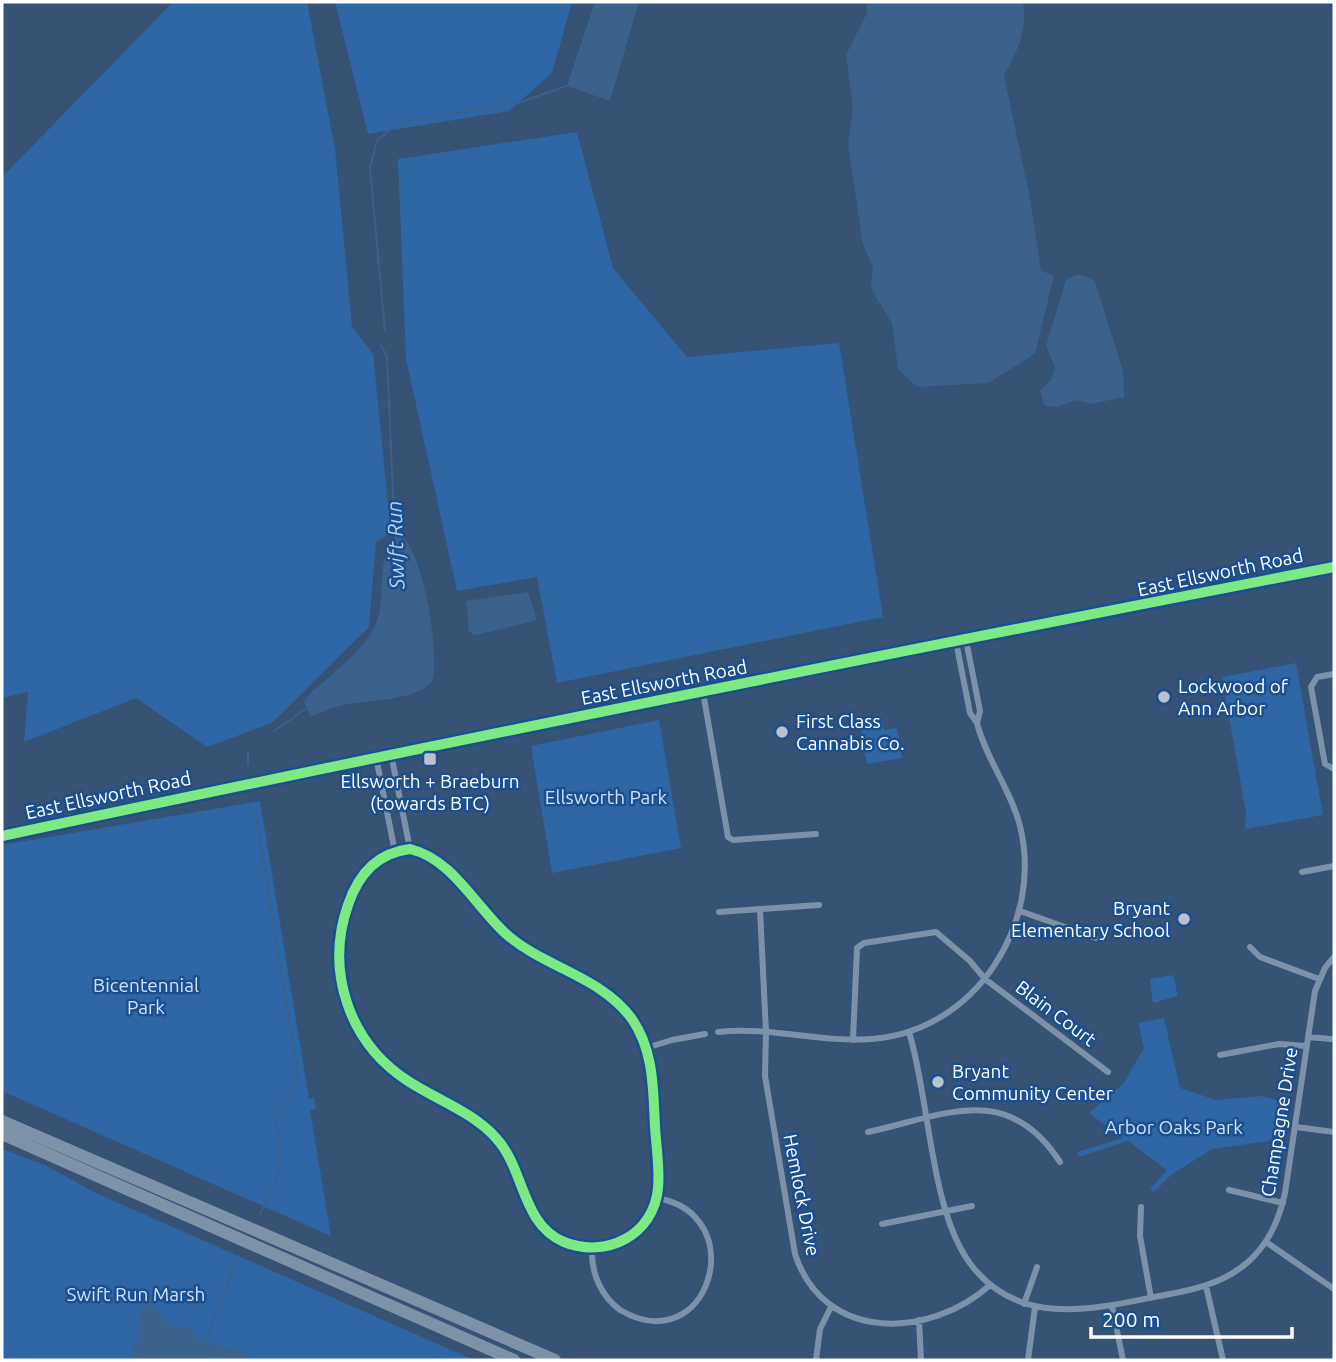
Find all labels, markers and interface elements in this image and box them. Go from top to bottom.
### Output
water label: Swift Run [381,500,409,591]
street label: East Ellsworth Road [1135,544,1305,600]
street label: East Ellsworth Road [579,655,749,709]
place label: Lockwood of Ann Arbor [1178,675,1289,719]
marker: Lockwood of Ann Arbor [1156,689,1172,705]
place label: First Class Cannabis Co. [796,710,905,754]
marker: First Class Cannabis Co. [774,724,790,740]
marker: Ellsworth + Braeburn (towards BTC) [422,751,438,767]
street label: East Ellsworth Road [23,767,193,823]
place label: Ellsworth + Braeburn (towards BTC) [340,770,520,814]
park label: Ellsworth Park [545,786,668,808]
place label: Bryant Elementary School [1011,897,1171,941]
marker: Bryant Elementary School [1176,911,1192,927]
park label: Bicentennial Park [93,974,199,1018]
street label: Blain Court [1011,976,1101,1051]
street label: Champagne Drive [1256,1046,1302,1198]
place label: Bryant Community Center [952,1060,1113,1104]
marker: Bryant Community Center [930,1074,946,1090]
park label: Arbor Oaks Park [1105,1116,1243,1138]
street label: Hemlock Drive [779,1132,825,1258]
park label: Swift Run Marsh [67,1283,205,1305]
scale bar [1091,1296,1292,1340]
text: 200 m [1102,1307,1160,1331]

